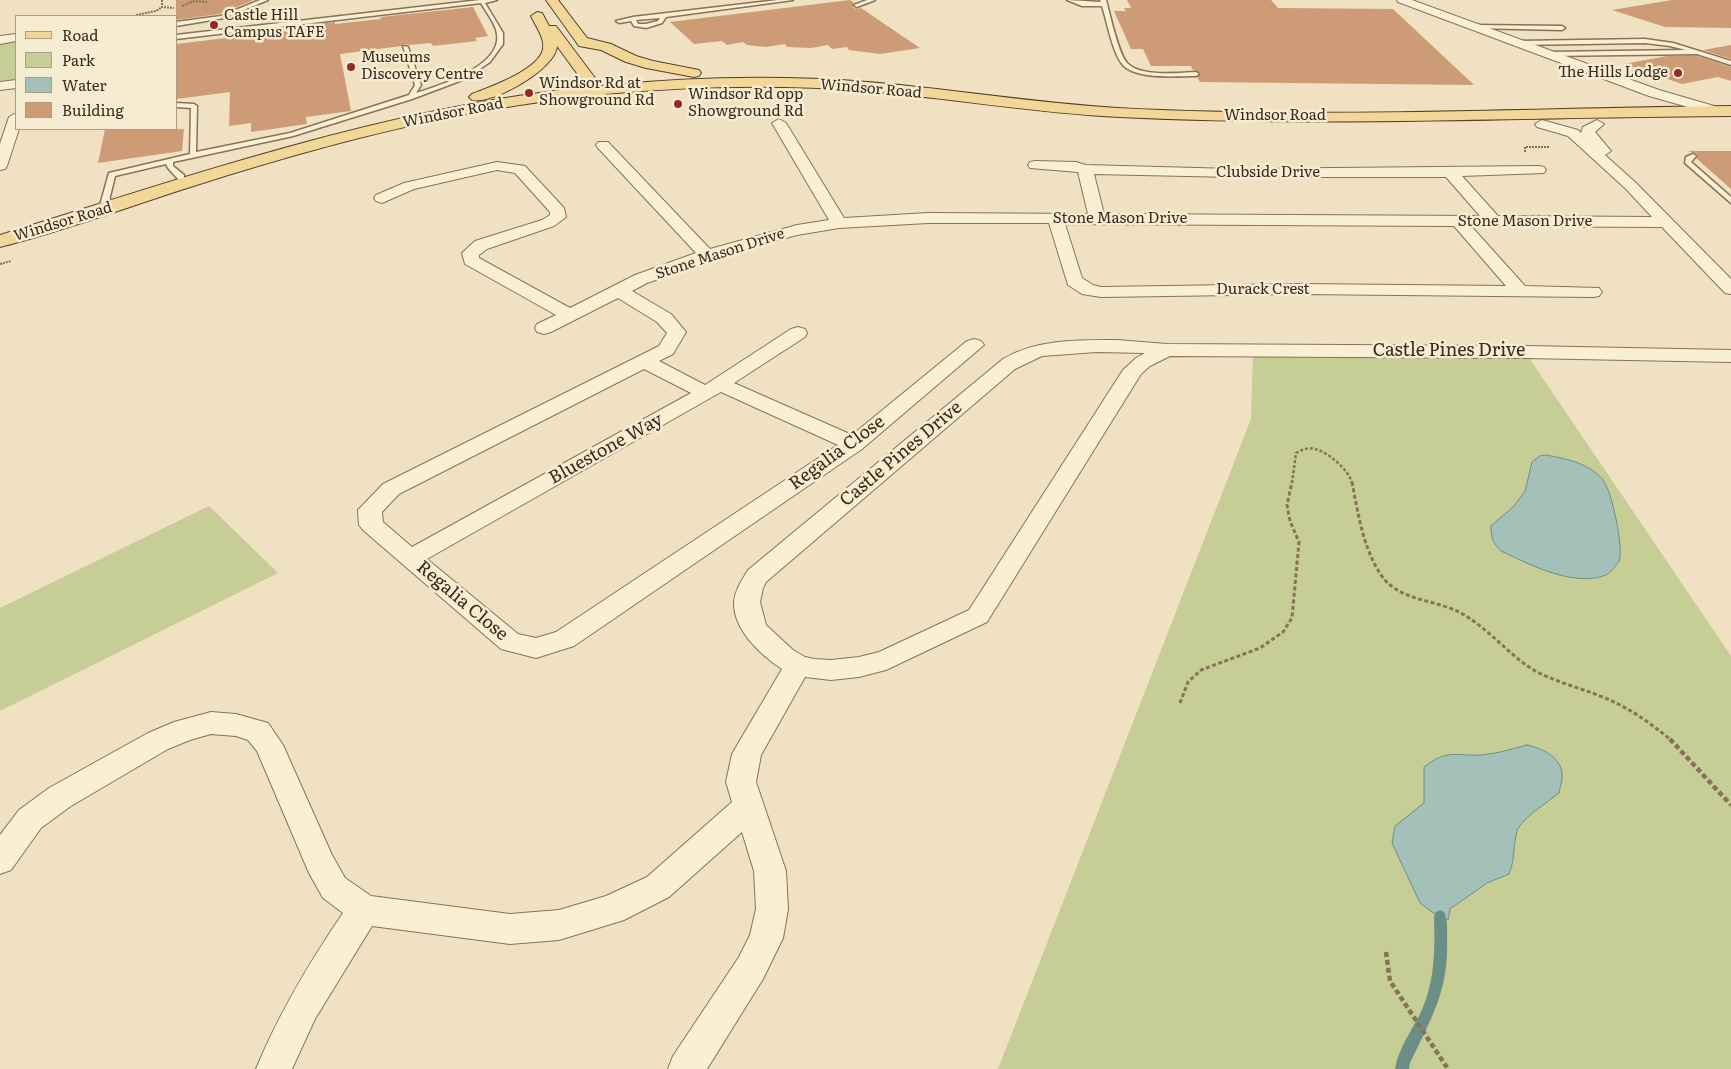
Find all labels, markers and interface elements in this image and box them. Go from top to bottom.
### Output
place label: Castle Hill Campus TAFE [224,7,325,42]
legend [15,15,178,130]
marker: Castle Hill Campus TAFE [208,19,220,31]
text: Road [62,23,98,46]
text: Park [62,48,95,71]
place label: Museums Discovery Centre [361,49,483,84]
marker: Museums Discovery Centre [345,61,357,73]
place label: The Hills Lodge [1558,64,1668,82]
marker: The Hills Lodge [1672,67,1684,79]
text: Water [62,73,107,96]
place label: Windsor Rd at Showground Rd [539,75,654,110]
street label: Windsor Road [819,76,923,102]
place label: Windsor Rd opp Showground Rd [688,86,803,121]
marker: Windsor Rd at Showground Rd [523,87,535,99]
street label: Windsor Road [401,94,505,132]
text: Building [62,98,124,121]
marker: Windsor Rd opp Showground Rd [672,98,684,110]
street label: Windsor Road [1224,107,1326,125]
street label: Clubside Drive [1216,164,1320,182]
street label: Windsor Road [12,198,114,246]
street label: Stone Mason Drive [1053,210,1187,228]
street label: Stone Mason Drive [1458,213,1592,231]
street label: Stone Mason Drive [653,225,787,283]
street label: Durack Crest [1216,281,1310,299]
street label: Castle Pines Drive [1373,340,1525,362]
street label: Castle Pines Drive [836,397,966,511]
street label: Bluestone Way [545,409,667,489]
street label: Regalia Close [785,411,889,495]
street label: Regalia Close [412,556,512,646]

